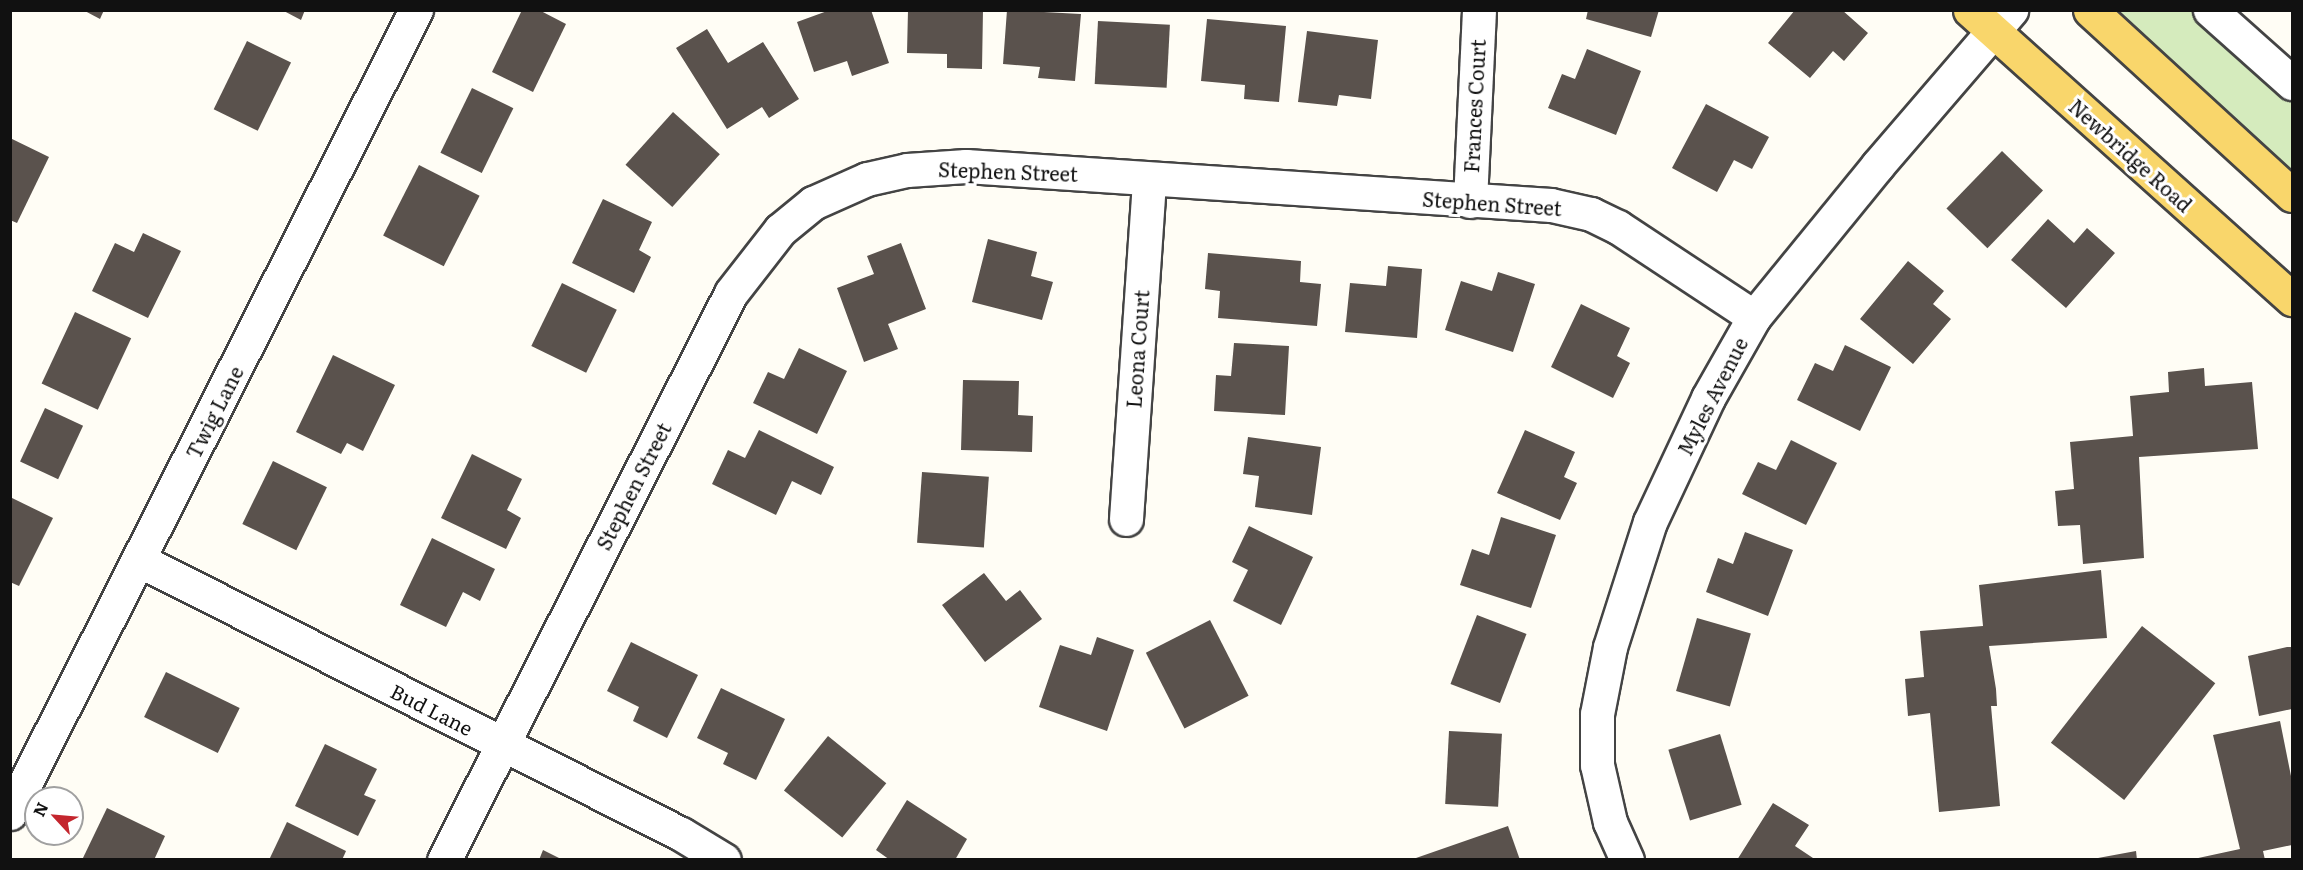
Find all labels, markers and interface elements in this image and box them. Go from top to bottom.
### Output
street label: Frances Court [1459,39,1489,173]
street label: Newbridge Road [2065,94,2197,216]
street label: Stephen Street [938,157,1078,185]
street label: Stephen Street [1421,186,1563,220]
street label: Leona Court [1121,289,1153,409]
street label: Myles Avenue [1672,333,1752,459]
street label: Twig Lane [180,362,248,462]
street label: Stephen Street [591,418,675,554]
street label: Bud Lane [387,678,477,740]
north arrow [24,786,84,846]
text: N [26,798,53,820]

